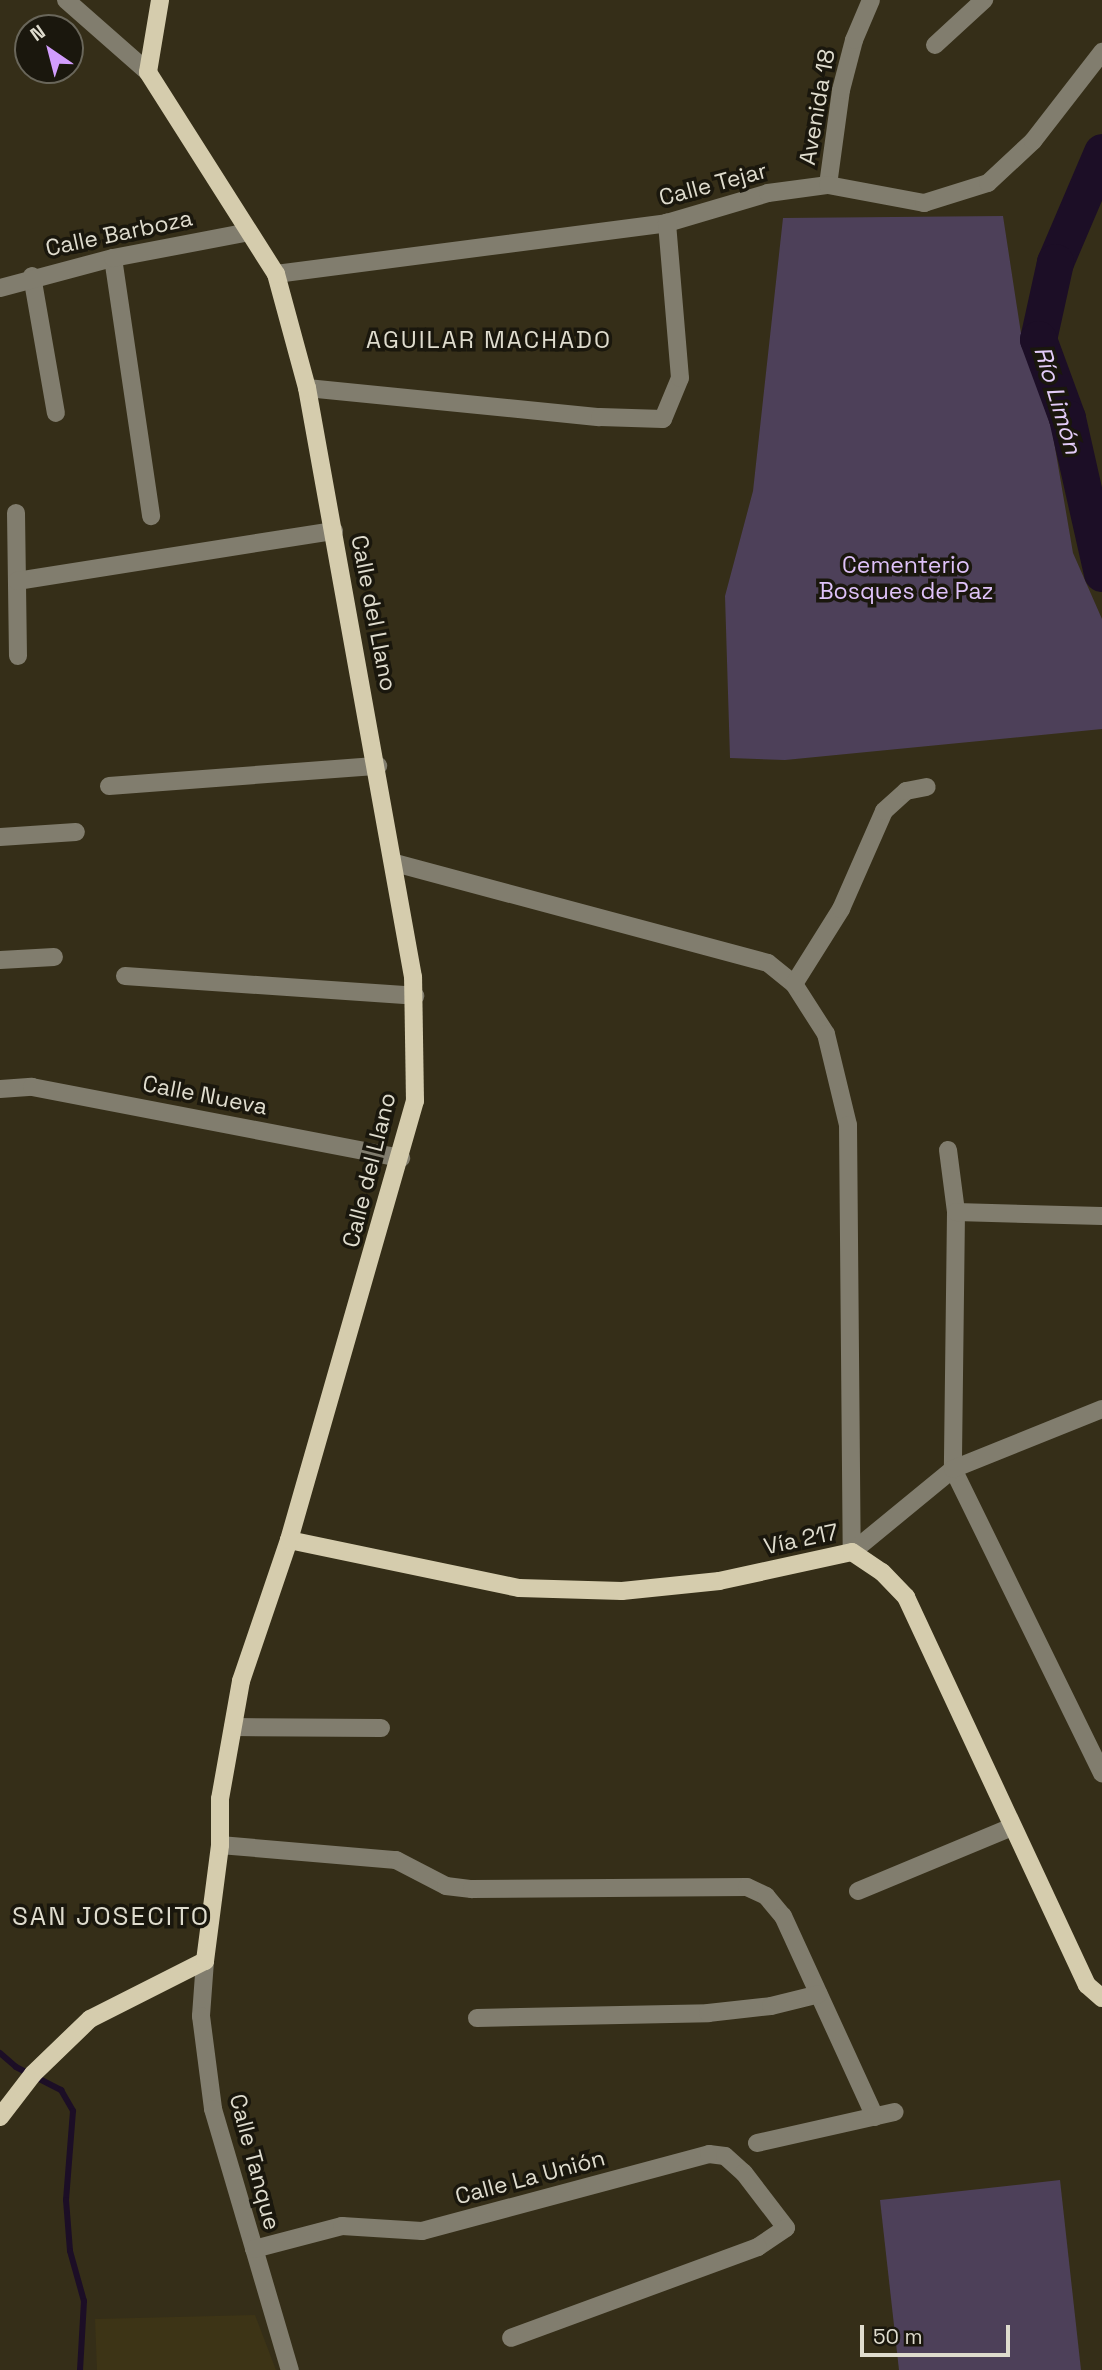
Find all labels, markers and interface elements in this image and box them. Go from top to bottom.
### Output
north arrow [14,14,84,84]
text: N [25,19,50,47]
street label: Avenida 18 [793,47,841,167]
street label: Calle Tejar [656,156,770,212]
street label: Calle Barboza [43,204,195,262]
district label: AGUILAR MACHADO [368,326,610,354]
water label: Río Limón [1028,343,1088,457]
street label: Calle del Llano [345,533,403,693]
park label: Cementerio Bosques de Paz [818,551,994,605]
street label: Calle Nueva [140,1069,270,1121]
street label: Calle del Llano [336,1090,402,1250]
street label: Vía 217 [761,1518,841,1560]
district label: SAN JOSECITO [13,1901,209,1933]
street label: Calle Tanque [224,2091,286,2233]
street label: Calle La Unión [452,2144,608,2210]
scale bar [864,2310,1014,2354]
text: 50 m [873,2323,923,2350]

